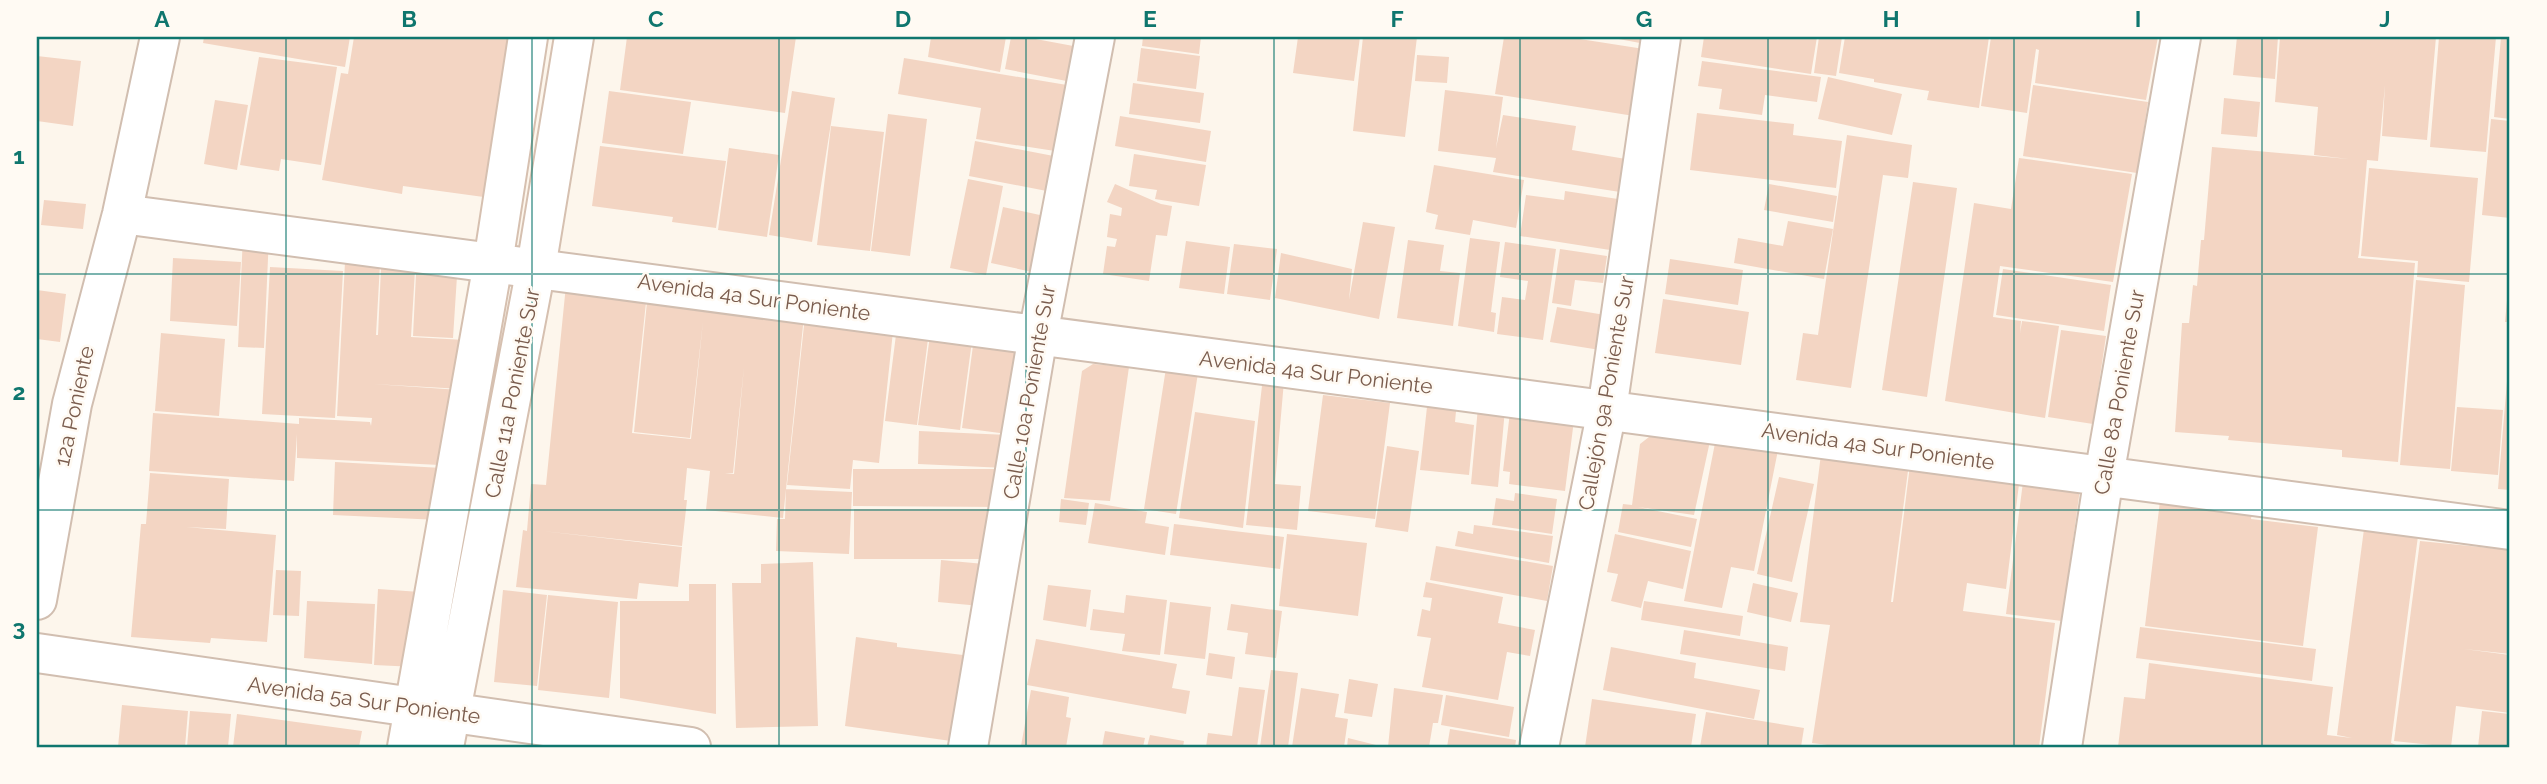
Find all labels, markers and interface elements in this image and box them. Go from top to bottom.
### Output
text: A [154,5,170,32]
text: B [401,5,417,32]
text: C [648,5,664,32]
text: D [895,5,911,32]
text: E [1143,5,1157,32]
text: F [1390,5,1404,32]
text: G [1636,5,1652,32]
text: H [1882,5,1900,32]
text: I [2135,5,2141,32]
text: J [2379,5,2391,32]
text: 1 [13,142,25,169]
street label: Avenida 4a Sur Poniente [636,268,872,326]
street label: Callejón 9a Poniente Sur [1573,273,1639,512]
street label: Calle 10a Poniente Sur [998,282,1060,501]
street label: Calle 11a Poniente Sur [479,285,545,500]
street label: Calle 8a Poniente Sur [2089,287,2149,497]
street label: 12a Poniente [49,343,99,469]
street label: Avenida 4a Sur Poniente [1198,345,1434,399]
text: 2 [13,378,25,405]
street label: Avenida 4a Sur Poniente [1760,417,1996,475]
text: 3 [13,614,25,641]
street label: Avenida 5a Sur Poniente [246,671,482,729]

